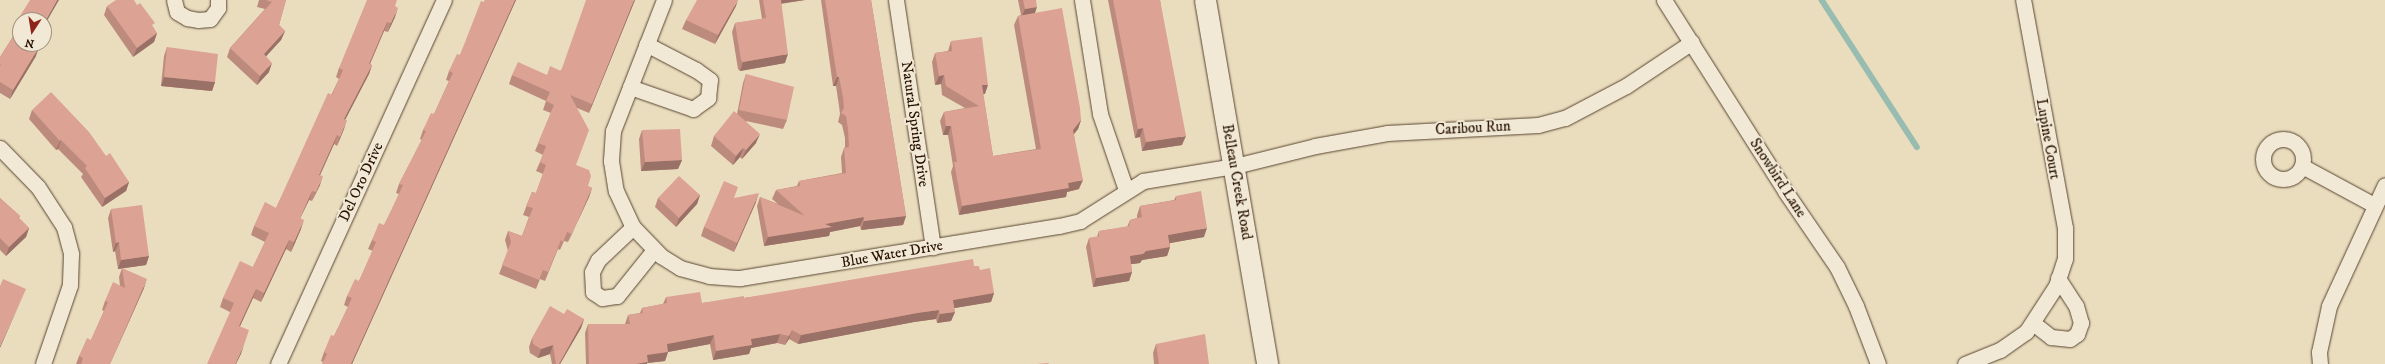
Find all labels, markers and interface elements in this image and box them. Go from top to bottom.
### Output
north arrow [12,12,52,52]
text: N [24,35,36,51]
street label: Natural Spring Drive [897,60,933,188]
street label: Lupine Court [2032,97,2064,181]
street label: Caribou Run [1435,117,1511,139]
street label: Belleau Creek Road [1218,123,1256,241]
street label: Snowbird Lane [1746,135,1810,221]
street label: Del Oro Drive [335,140,387,224]
street label: Blue Water Drive [840,236,944,272]

